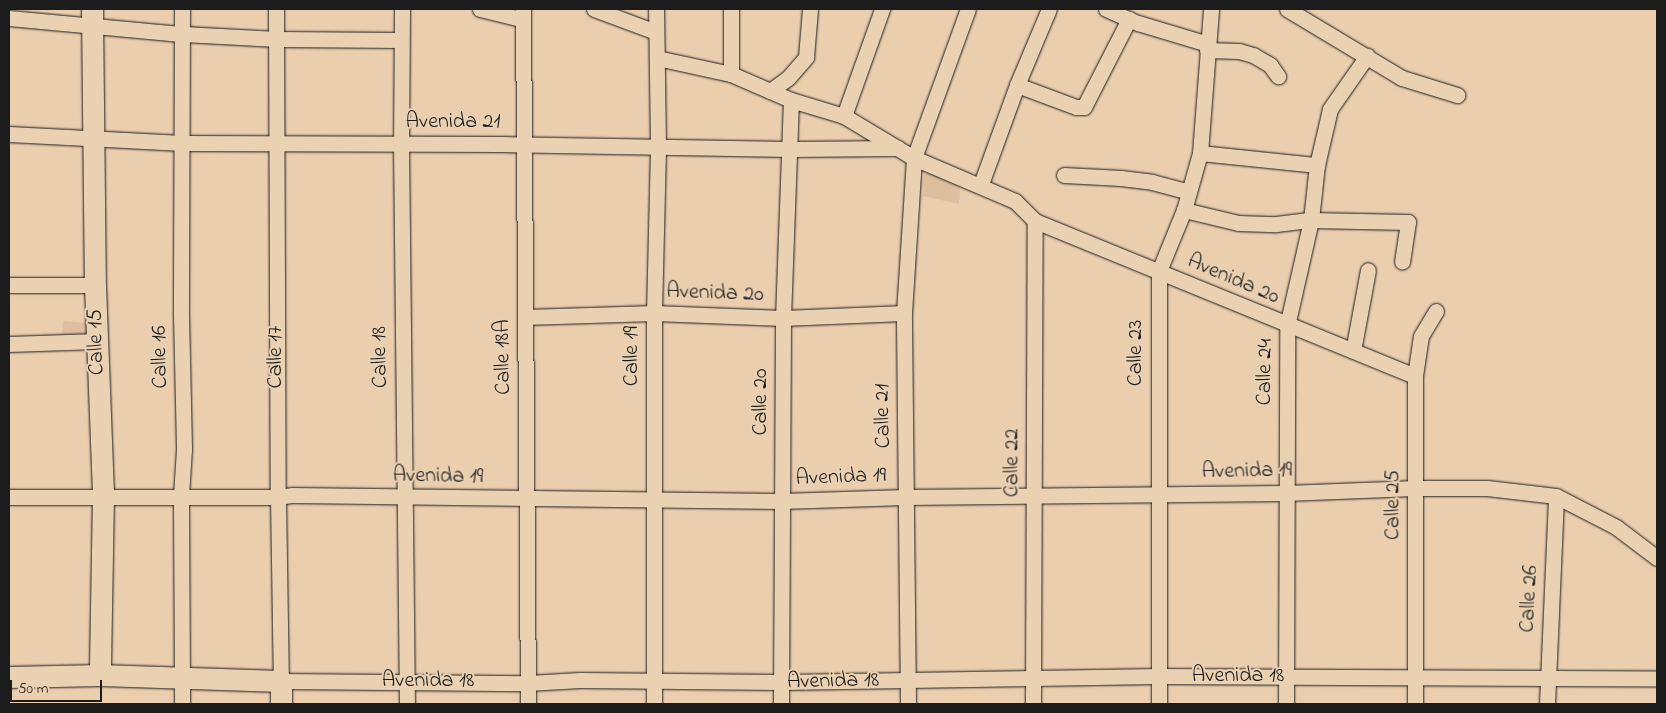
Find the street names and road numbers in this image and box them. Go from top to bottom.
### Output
street label: Avenida 21 [405,110,501,136]
street label: Avenida 20 [1183,249,1283,311]
street label: Avenida 20 [666,279,764,309]
street label: Calle 15 [83,308,111,376]
street label: Calle 18A [490,319,518,395]
street label: Calle 23 [1124,320,1150,386]
street label: Calle 16 [147,325,175,389]
street label: Calle 17 [264,326,290,388]
street label: Calle 18 [367,326,395,388]
street label: Calle 19 [620,326,646,386]
street label: Calle 24 [1252,338,1280,406]
street label: Calle 20 [749,368,775,436]
street label: Calle 21 [870,383,898,449]
street label: Calle 22 [1000,429,1026,497]
street label: Avenida 19 [1201,458,1293,486]
street label: Avenida 19 [392,463,484,491]
street label: Avenida 19 [795,463,887,493]
street label: Calle 25 [1381,470,1407,540]
street label: Calle 26 [1515,565,1545,633]
street label: Avenida 18 [1192,664,1284,690]
street label: Avenida 18 [787,668,879,696]
street label: Avenida 18 [382,669,474,695]

